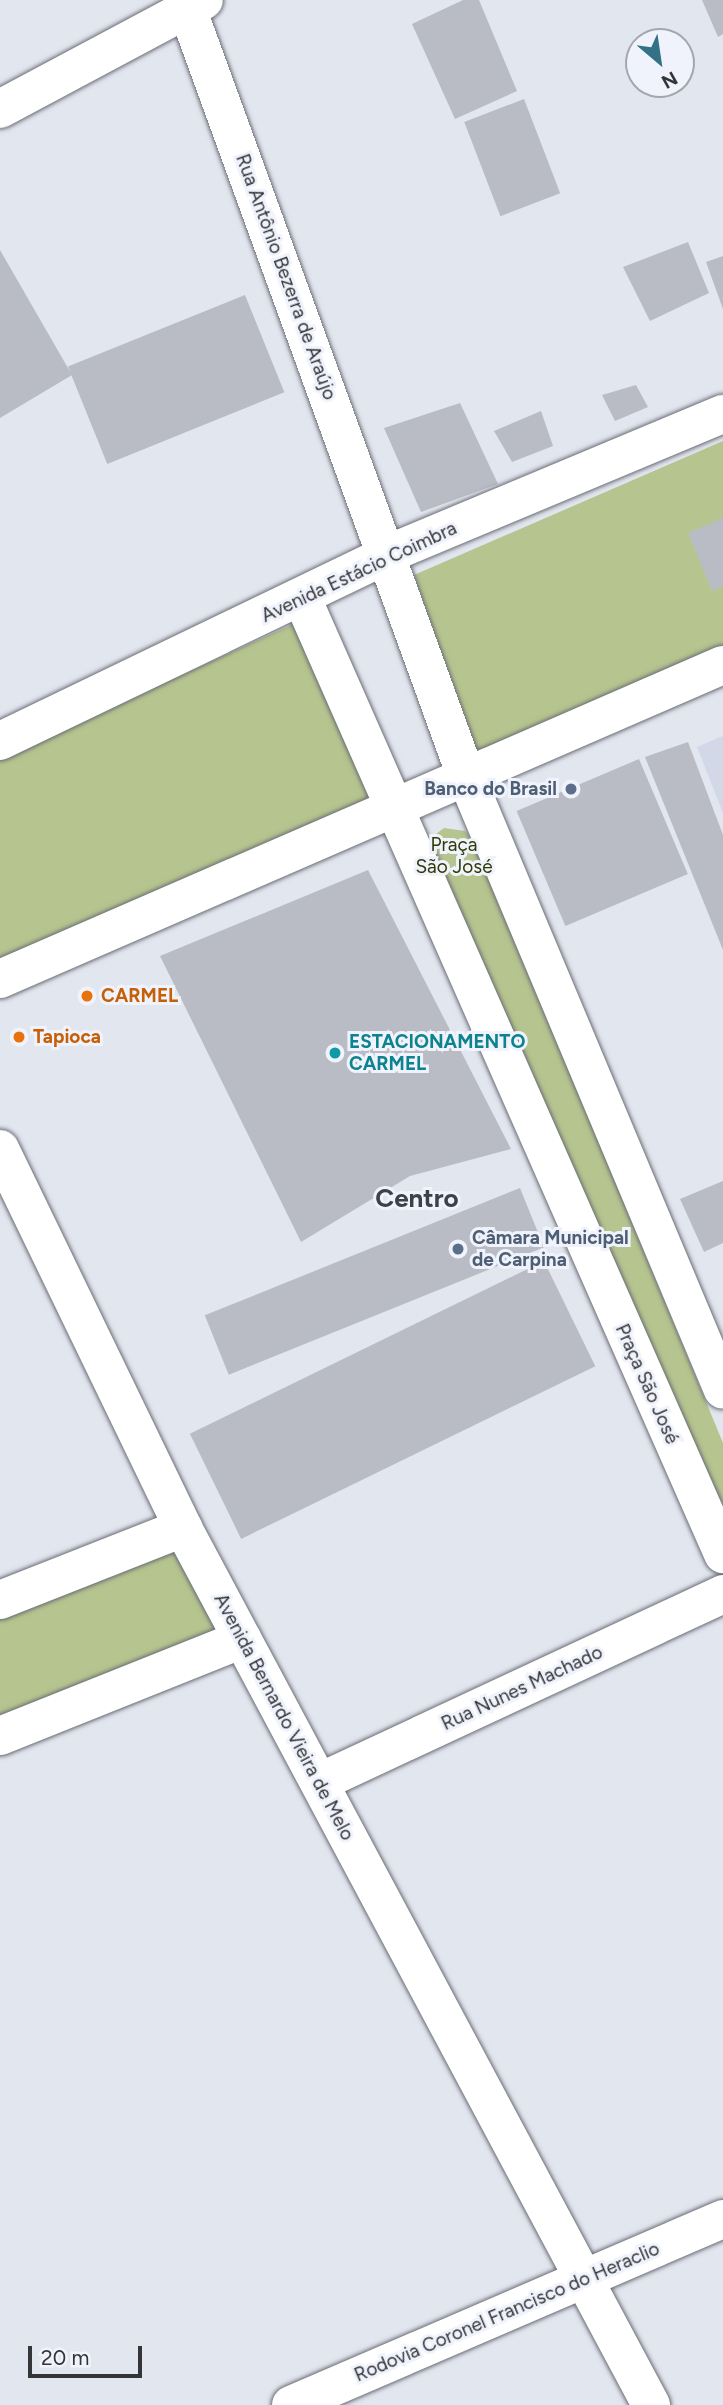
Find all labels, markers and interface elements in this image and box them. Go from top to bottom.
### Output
north arrow [625,28,695,98]
text: N [657,66,681,94]
street label: Rua Antônio Bezerra de Araújo [231,151,341,403]
street label: Avenida Estácio Coimbra [258,517,460,627]
place label: Banco do Brasil [424,778,557,800]
marker: Banco do Brasil [563,781,579,797]
park label: Praça São José [415,834,493,878]
place label: CARMEL [101,985,178,1007]
marker: CARMEL [79,988,95,1004]
place label: Tapioca [33,1026,101,1048]
marker: Tapioca [11,1029,27,1045]
place label: ESTACIONAMENTO CARMEL [349,1031,525,1075]
marker: ESTACIONAMENTO CARMEL [327,1045,343,1061]
district label: Centro [375,1183,459,1215]
place label: Câmara Municipal de Carpina [472,1227,629,1271]
marker: Câmara Municipal de Carpina [450,1241,466,1257]
street label: Praça São José [610,1321,684,1447]
street label: Avenida Bernardo Vieira de Melo [209,1590,359,1844]
street label: Rua Nunes Machado [438,1641,606,1735]
street label: Rodovia Coronel Francisco do Heraclio [351,2237,663,2387]
scale bar [32,2332,145,2376]
text: 20 m [41,2345,89,2370]

